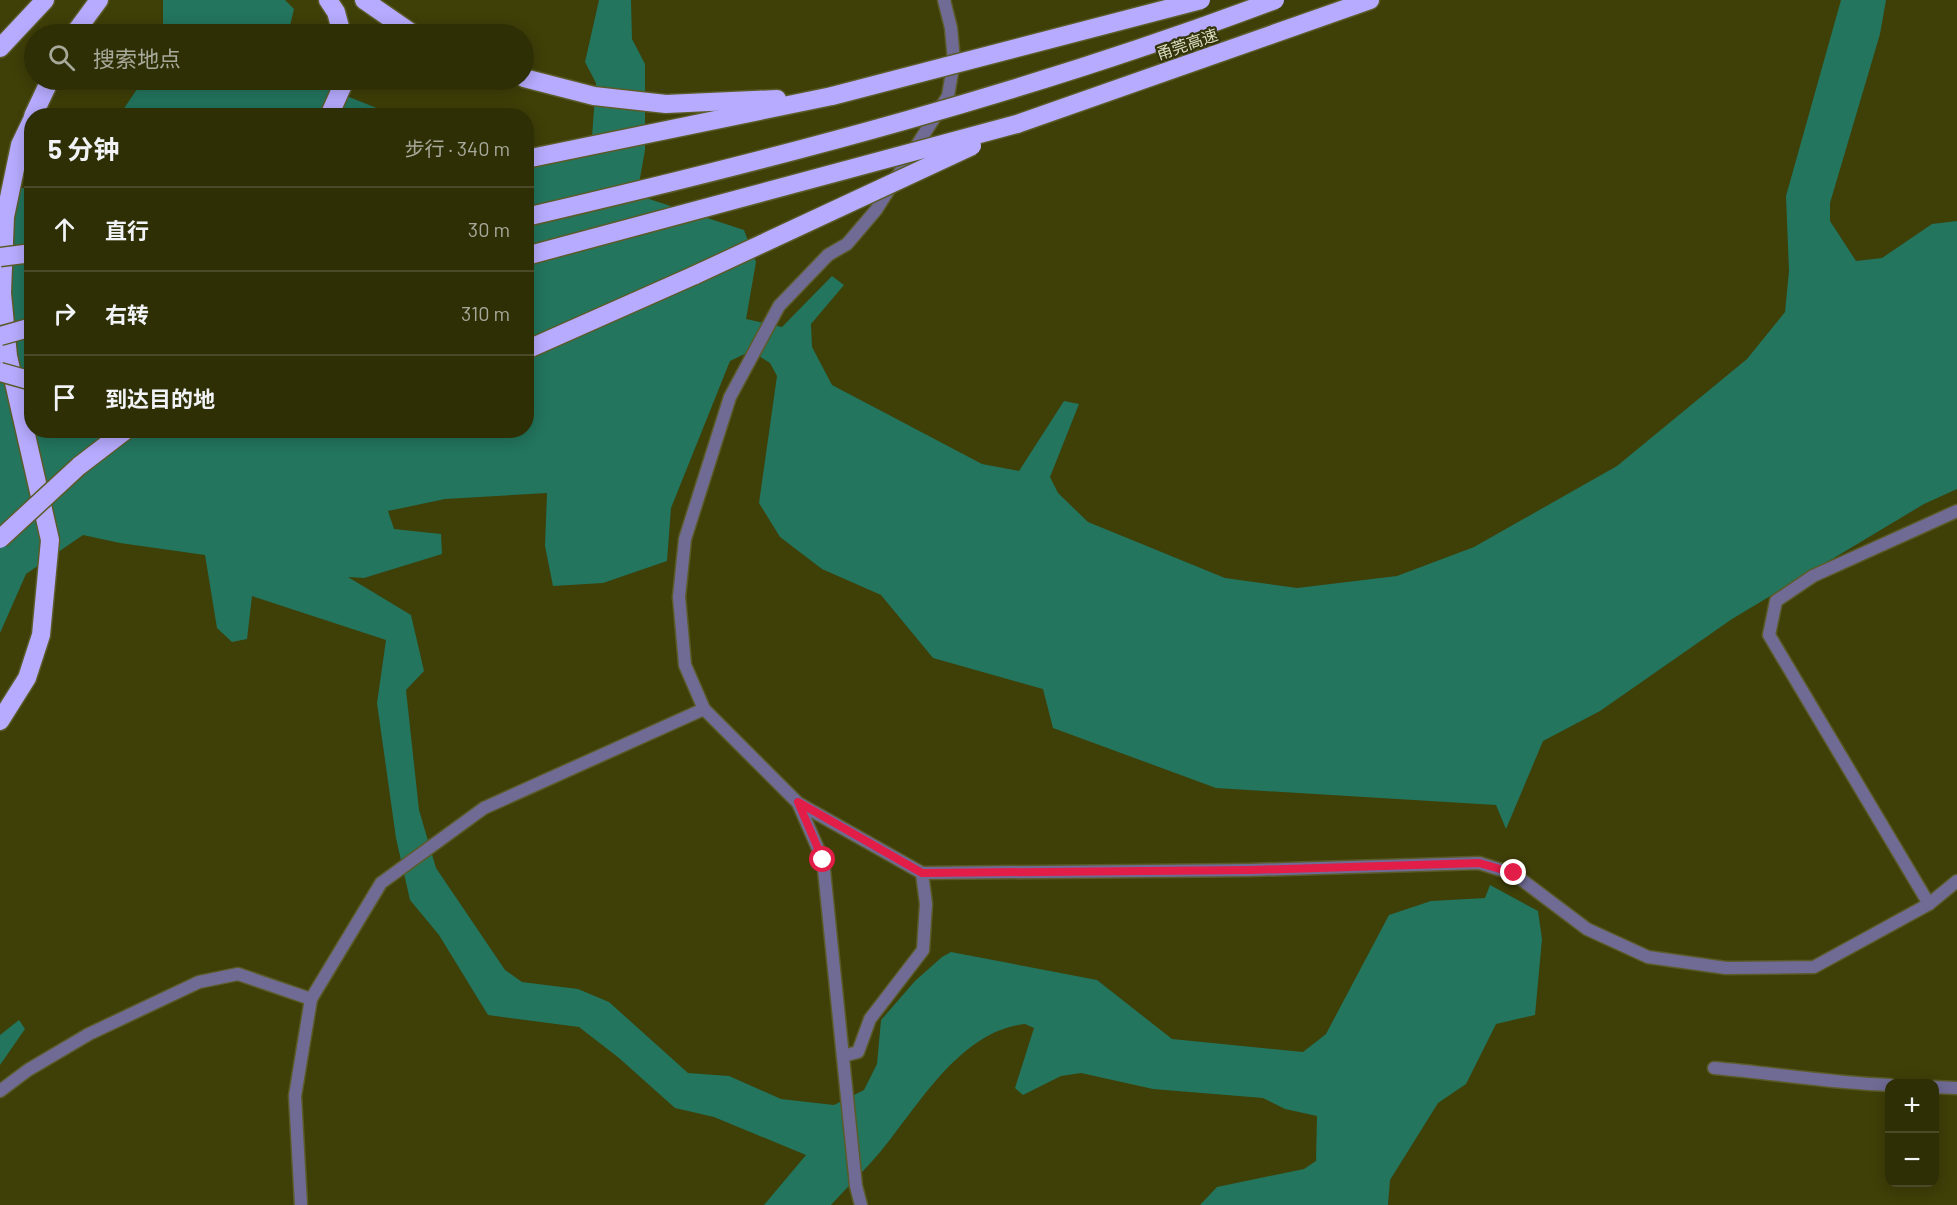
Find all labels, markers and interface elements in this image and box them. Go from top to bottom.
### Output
search box [24,24,534,90]
street label: 甬莞高速 [1153,24,1220,63]
icon: search [45,41,78,74]
text: 搜索地点 [93,45,181,71]
text: 5 分钟 [48,133,119,164]
text: 步行 · 340 m [405,136,510,160]
icon: ahead [48,213,81,246]
text: 直行 [105,217,149,243]
text: 30 m [468,217,510,241]
icon: right [48,297,81,330]
text: 右转 [105,301,149,327]
text: 310 m [461,301,510,325]
icon: arrive [48,381,81,414]
text: 到达目的地 [105,385,215,411]
route start [809,846,835,872]
route end [1500,859,1526,885]
map controls [1885,1079,1939,1187]
button: + [1885,1079,1939,1133]
button: − [1885,1133,1939,1187]

